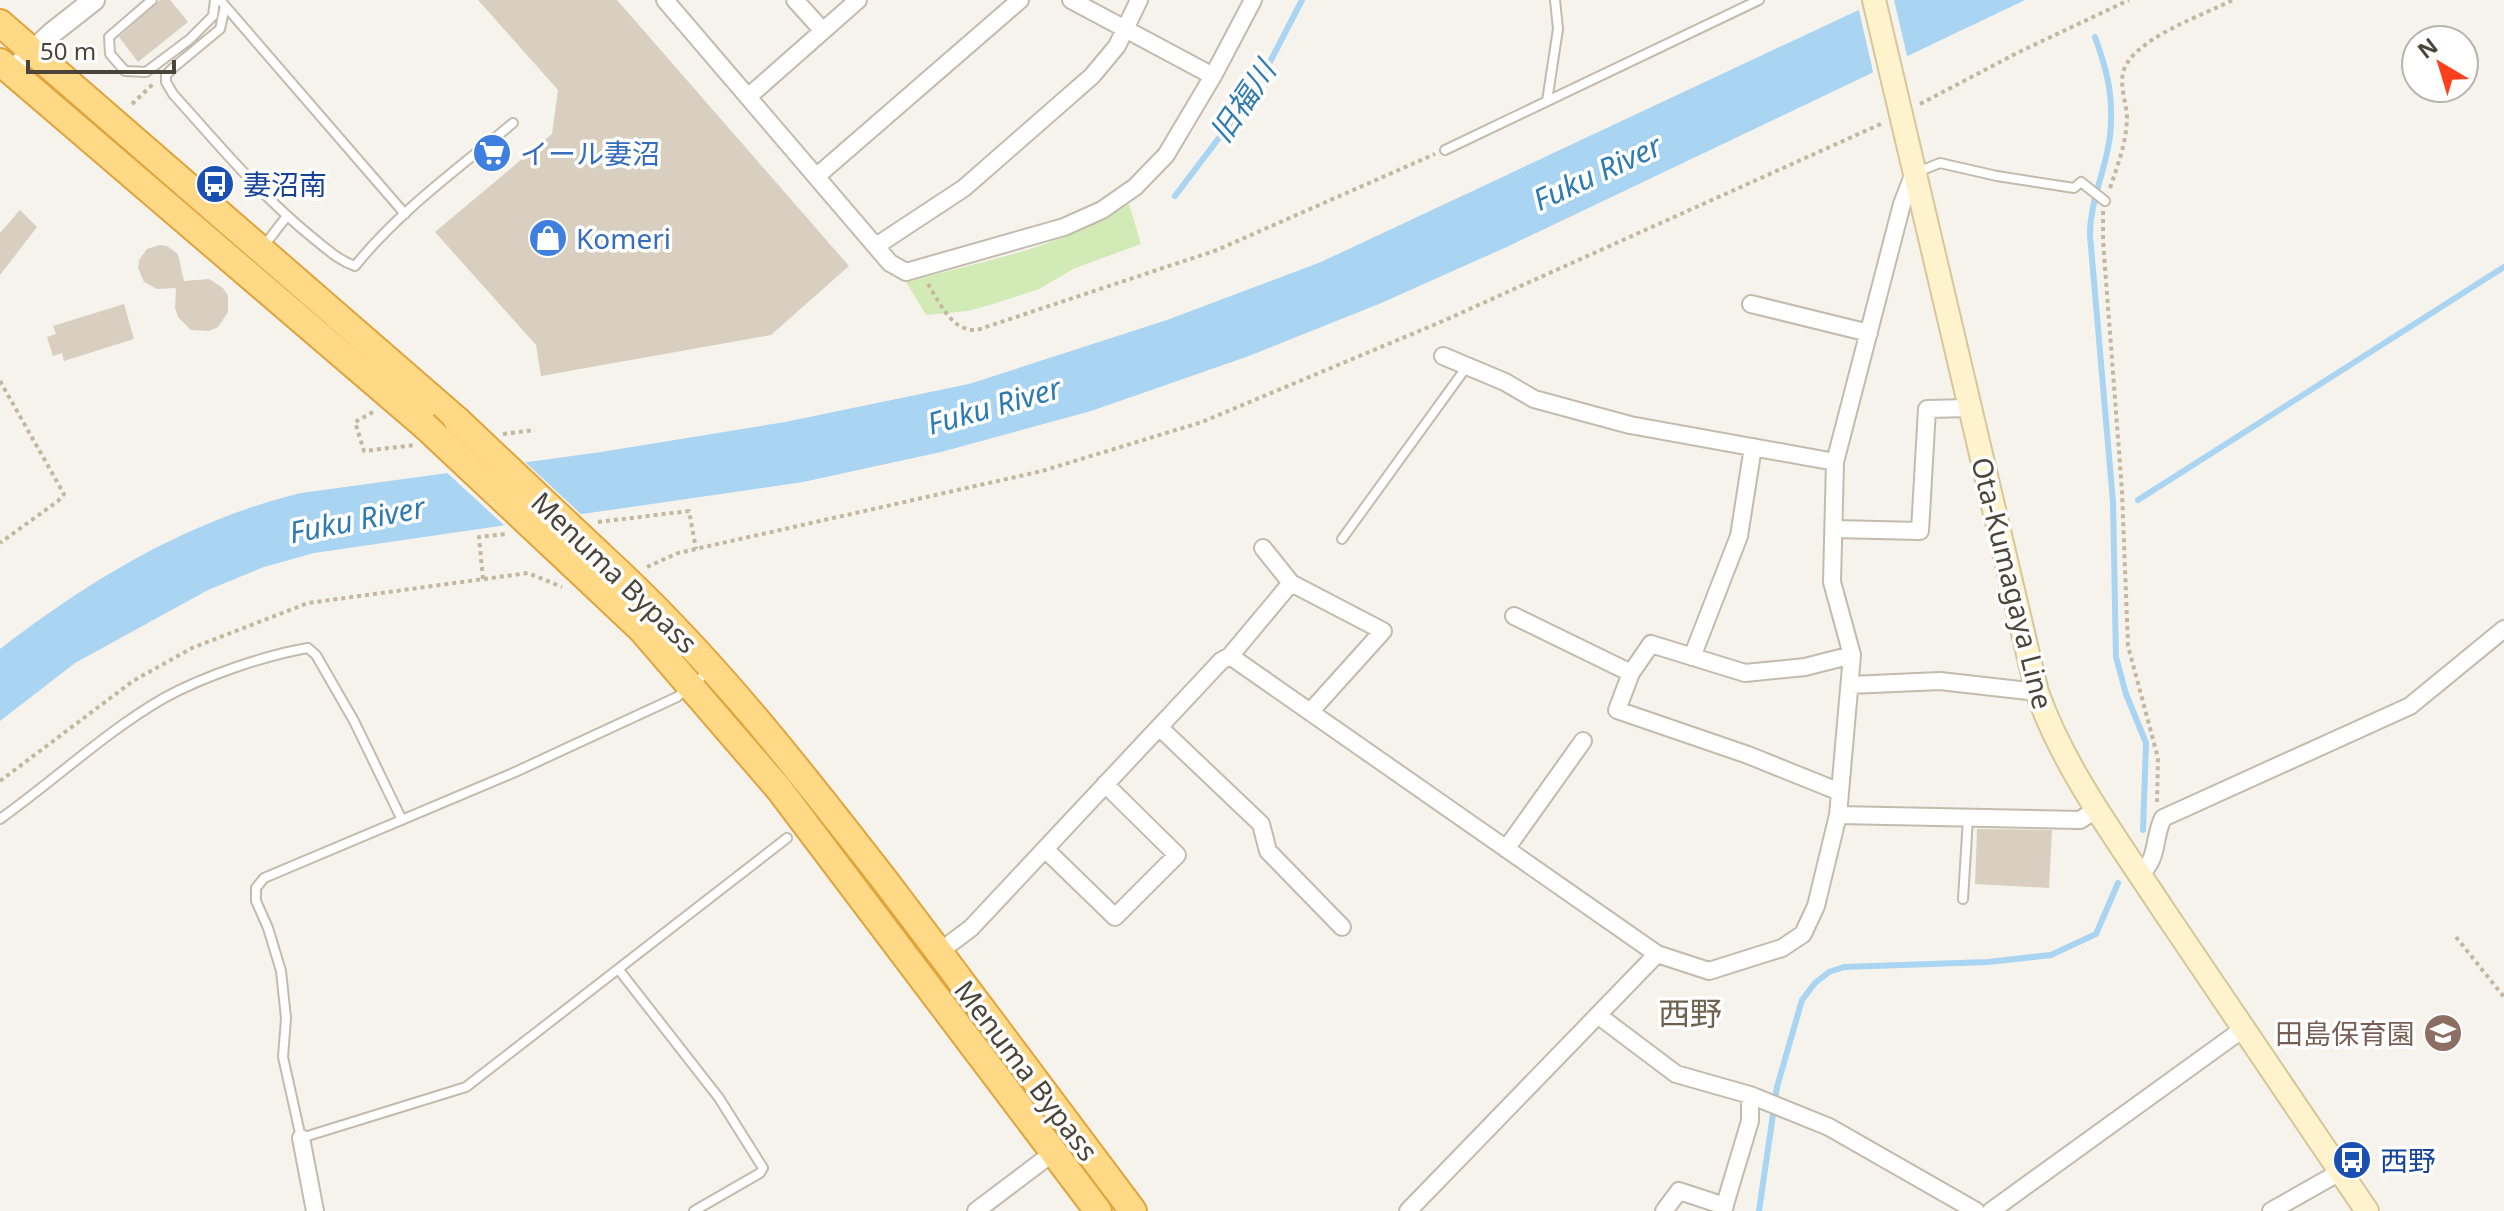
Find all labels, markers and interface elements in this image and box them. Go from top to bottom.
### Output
scale bar [28,24,174,74]
north arrow [2400,24,2480,104]
text: N [2411,30,2443,65]
text: 50 m [40,34,96,67]
water label: 旧福川 [1200,50,1286,150]
water label: Fuku River [1526,124,1669,220]
supermarket icon: イール妻沼 [471,132,513,174]
place label: イール妻沼 [520,134,660,172]
bus stop icon: 妻沼南 [194,163,236,205]
place label: 妻沼南 [243,165,327,203]
shop icon: Komeri [527,217,569,259]
place label: Komeri [576,219,671,257]
water label: Fuku River [922,366,1067,444]
street label: Ota-Kumagaya Line [1963,453,2063,713]
street label: Menuma Bypass [524,483,706,661]
water label: Fuku River [286,486,429,552]
street label: Menuma Bypass [946,972,1108,1168]
district label: 西野 [1658,991,1722,1034]
school or university icon: 田島保育園 [2422,1012,2464,1054]
place label: 田島保育園 [2275,1014,2415,1052]
bus stop icon: 西野 [2331,1139,2373,1181]
place label: 西野 [2380,1141,2436,1179]

